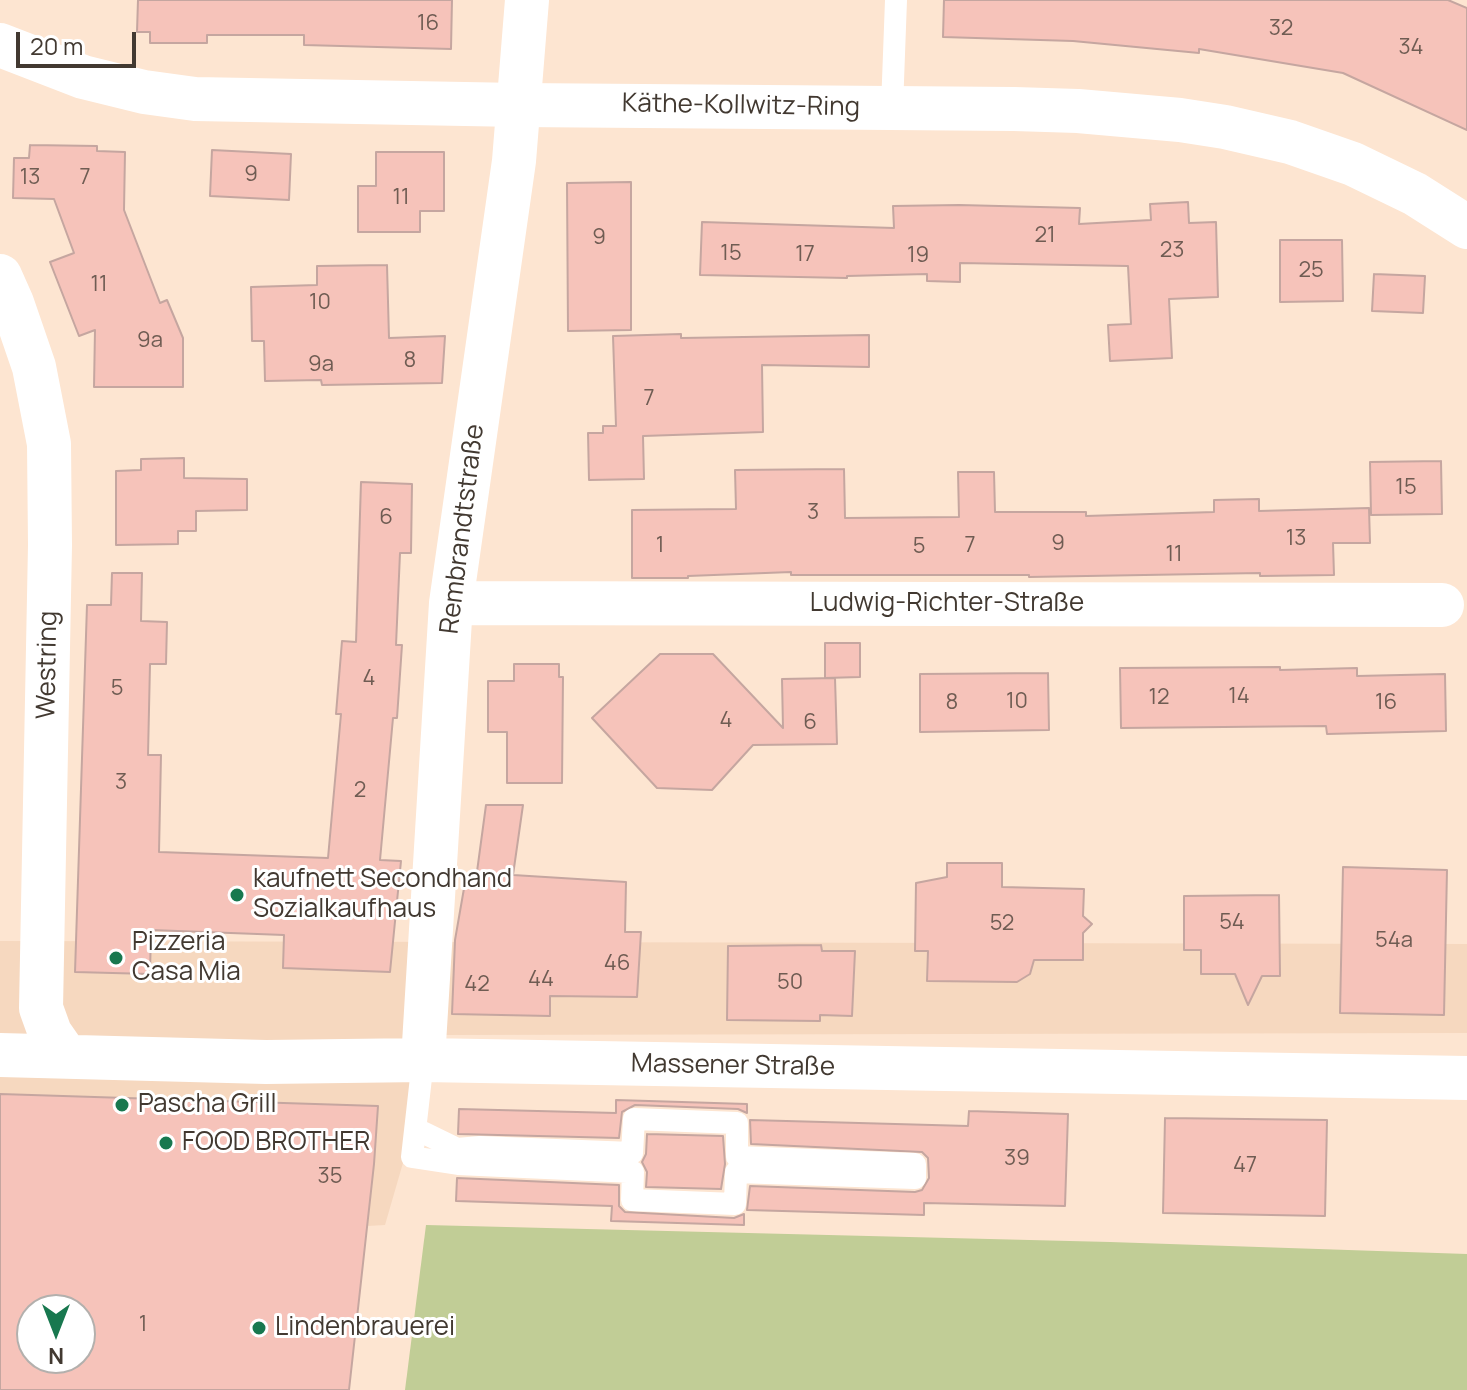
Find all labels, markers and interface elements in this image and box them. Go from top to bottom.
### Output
house number: 16 [417,11,439,37]
scale bar [20,16,140,66]
house number: 32 [1269,16,1293,42]
text: 20 m [30,29,83,62]
house number: 34 [1398,35,1424,61]
street label: Käthe-Kollwitz-Ring [622,88,860,124]
house number: 9 [244,162,258,188]
house number: 13 [20,165,40,191]
house number: 7 [79,165,91,191]
house number: 11 [392,185,410,211]
house number: 21 [1034,223,1056,249]
house number: 9 [592,225,606,251]
house number: 23 [1160,238,1184,264]
house number: 15 [720,241,742,267]
house number: 17 [795,242,815,268]
house number: 19 [907,243,929,269]
house number: 25 [1298,258,1324,284]
house number: 11 [90,272,108,298]
house number: 10 [309,290,331,316]
house number: 9a [137,328,163,354]
house number: 8 [404,348,416,374]
house number: 9a [308,352,334,378]
house number: 7 [643,386,655,412]
street label: Rembrandtstraße [435,422,491,636]
house number: 15 [1395,475,1417,501]
house number: 3 [807,500,819,526]
house number: 6 [379,505,393,531]
house number: 13 [1286,526,1306,552]
house number: 9 [1051,531,1065,557]
house number: 1 [656,533,664,559]
house number: 7 [964,533,976,559]
house number: 5 [913,534,925,560]
house number: 11 [1165,542,1183,568]
street label: Ludwig-Richter-Straße [810,588,1084,620]
street label: Westring [31,611,65,719]
house number: 4 [363,666,375,692]
house number: 5 [111,676,123,702]
house number: 14 [1228,684,1250,710]
house number: 12 [1148,685,1170,711]
house number: 10 [1006,689,1028,715]
house number: 8 [946,690,958,716]
house number: 16 [1375,690,1397,716]
house number: 4 [720,708,732,734]
house number: 6 [803,710,817,736]
house number: 3 [115,770,127,796]
house number: 2 [354,778,366,804]
place label: kaufnett Secondhand Sozialkaufhaus [253,864,512,926]
marker: kaufnett Secondhand Sozialkaufhaus [228,886,246,904]
house number: 54 [1219,910,1245,936]
house number: 52 [990,911,1014,937]
place label: Pizzeria Casa Mia [132,927,241,988]
house number: 54a [1375,928,1413,954]
marker: Pizzeria Casa Mia [107,949,125,967]
house number: 46 [604,951,630,977]
house number: 44 [528,967,554,993]
house number: 50 [777,970,803,996]
house number: 42 [464,972,490,998]
street label: Massener Straße [631,1049,835,1083]
place label: Pascha Grill [138,1089,277,1121]
marker: Pascha Grill [113,1096,131,1114]
place label: FOOD BROTHER [182,1127,371,1159]
marker: FOOD BROTHER [157,1134,175,1152]
house number: 39 [1004,1146,1030,1172]
house number: 47 [1233,1153,1257,1179]
house number: 35 [318,1164,342,1190]
north arrow [16,1294,96,1374]
house number: 1 [139,1312,147,1338]
place label: Lindenbrauerei [275,1312,455,1344]
marker: Lindenbrauerei [250,1319,268,1337]
text: N [48,1341,64,1371]

